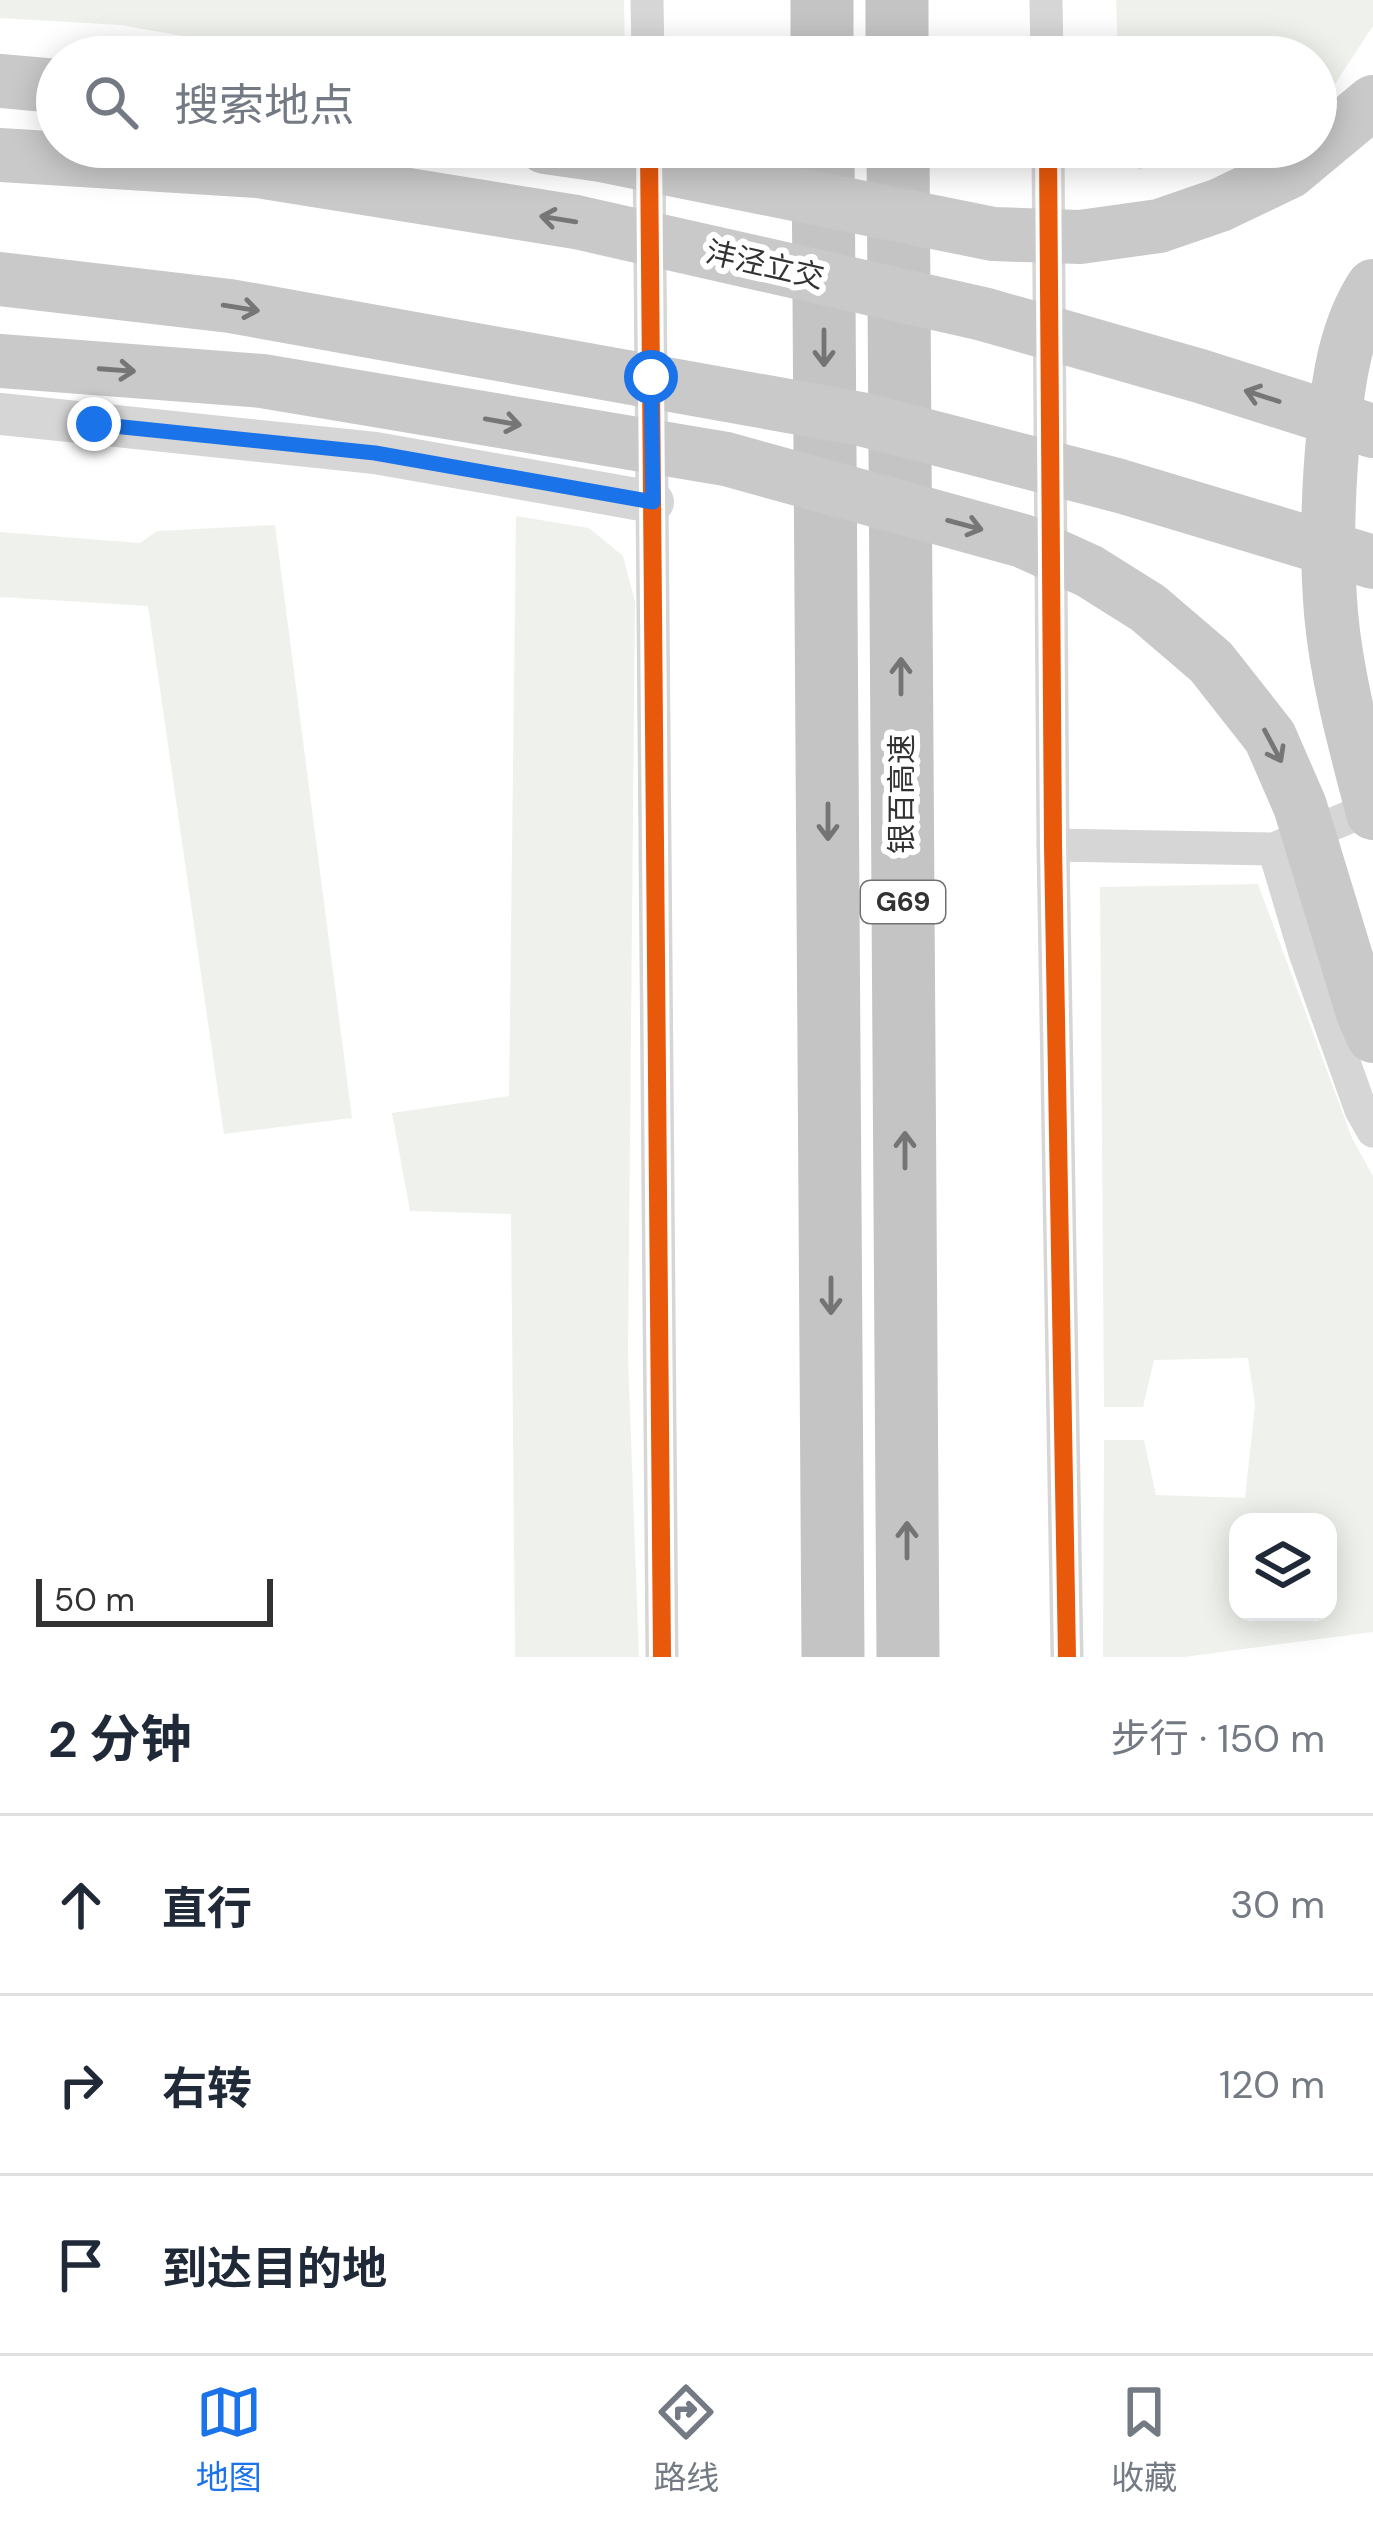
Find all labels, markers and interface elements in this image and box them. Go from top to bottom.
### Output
search box [36,36,1337,168]
icon: search [78,69,144,135]
text: 搜索地点 [174,76,354,135]
one-way arrow [539,207,578,230]
street label: 沣泾立交 [702,232,828,297]
one-way arrow [221,297,260,320]
one-way arrow [813,328,835,367]
route start [624,350,678,404]
one-way arrow [97,358,136,381]
one-way arrow [1244,383,1282,405]
route end [67,397,121,451]
one-way arrow [483,411,522,434]
one-way arrow [945,515,983,537]
one-way arrow [890,657,913,696]
one-way arrow [1262,727,1285,763]
street label: 银百高速 [882,734,921,854]
one-way arrow [817,802,839,841]
road number: G69 [861,881,945,923]
one-way arrow [893,1131,916,1170]
one-way arrow [820,1276,842,1315]
map controls [1229,1513,1337,1621]
button: layers [1229,1513,1337,1621]
one-way arrow [896,1521,919,1560]
scale bar [36,1573,273,1626]
text: 50 m [54,1578,135,1621]
text: 2 分钟 [48,1706,191,1773]
text: 步行 · 150 m [1111,1713,1325,1764]
icon: ahead [48,1872,114,1938]
text: 直行 [162,1879,252,1938]
text: 30 m [1230,1879,1325,1930]
icon: right [48,2052,114,2118]
text: 右转 [162,2059,252,2118]
text: 120 m [1219,2059,1325,2110]
icon: arrive [48,2232,114,2298]
text: 到达目的地 [162,2239,387,2298]
tab: 地图 [196,2379,262,2499]
tab: 路线 [653,2379,719,2499]
tab: 收藏 [1111,2379,1177,2499]

